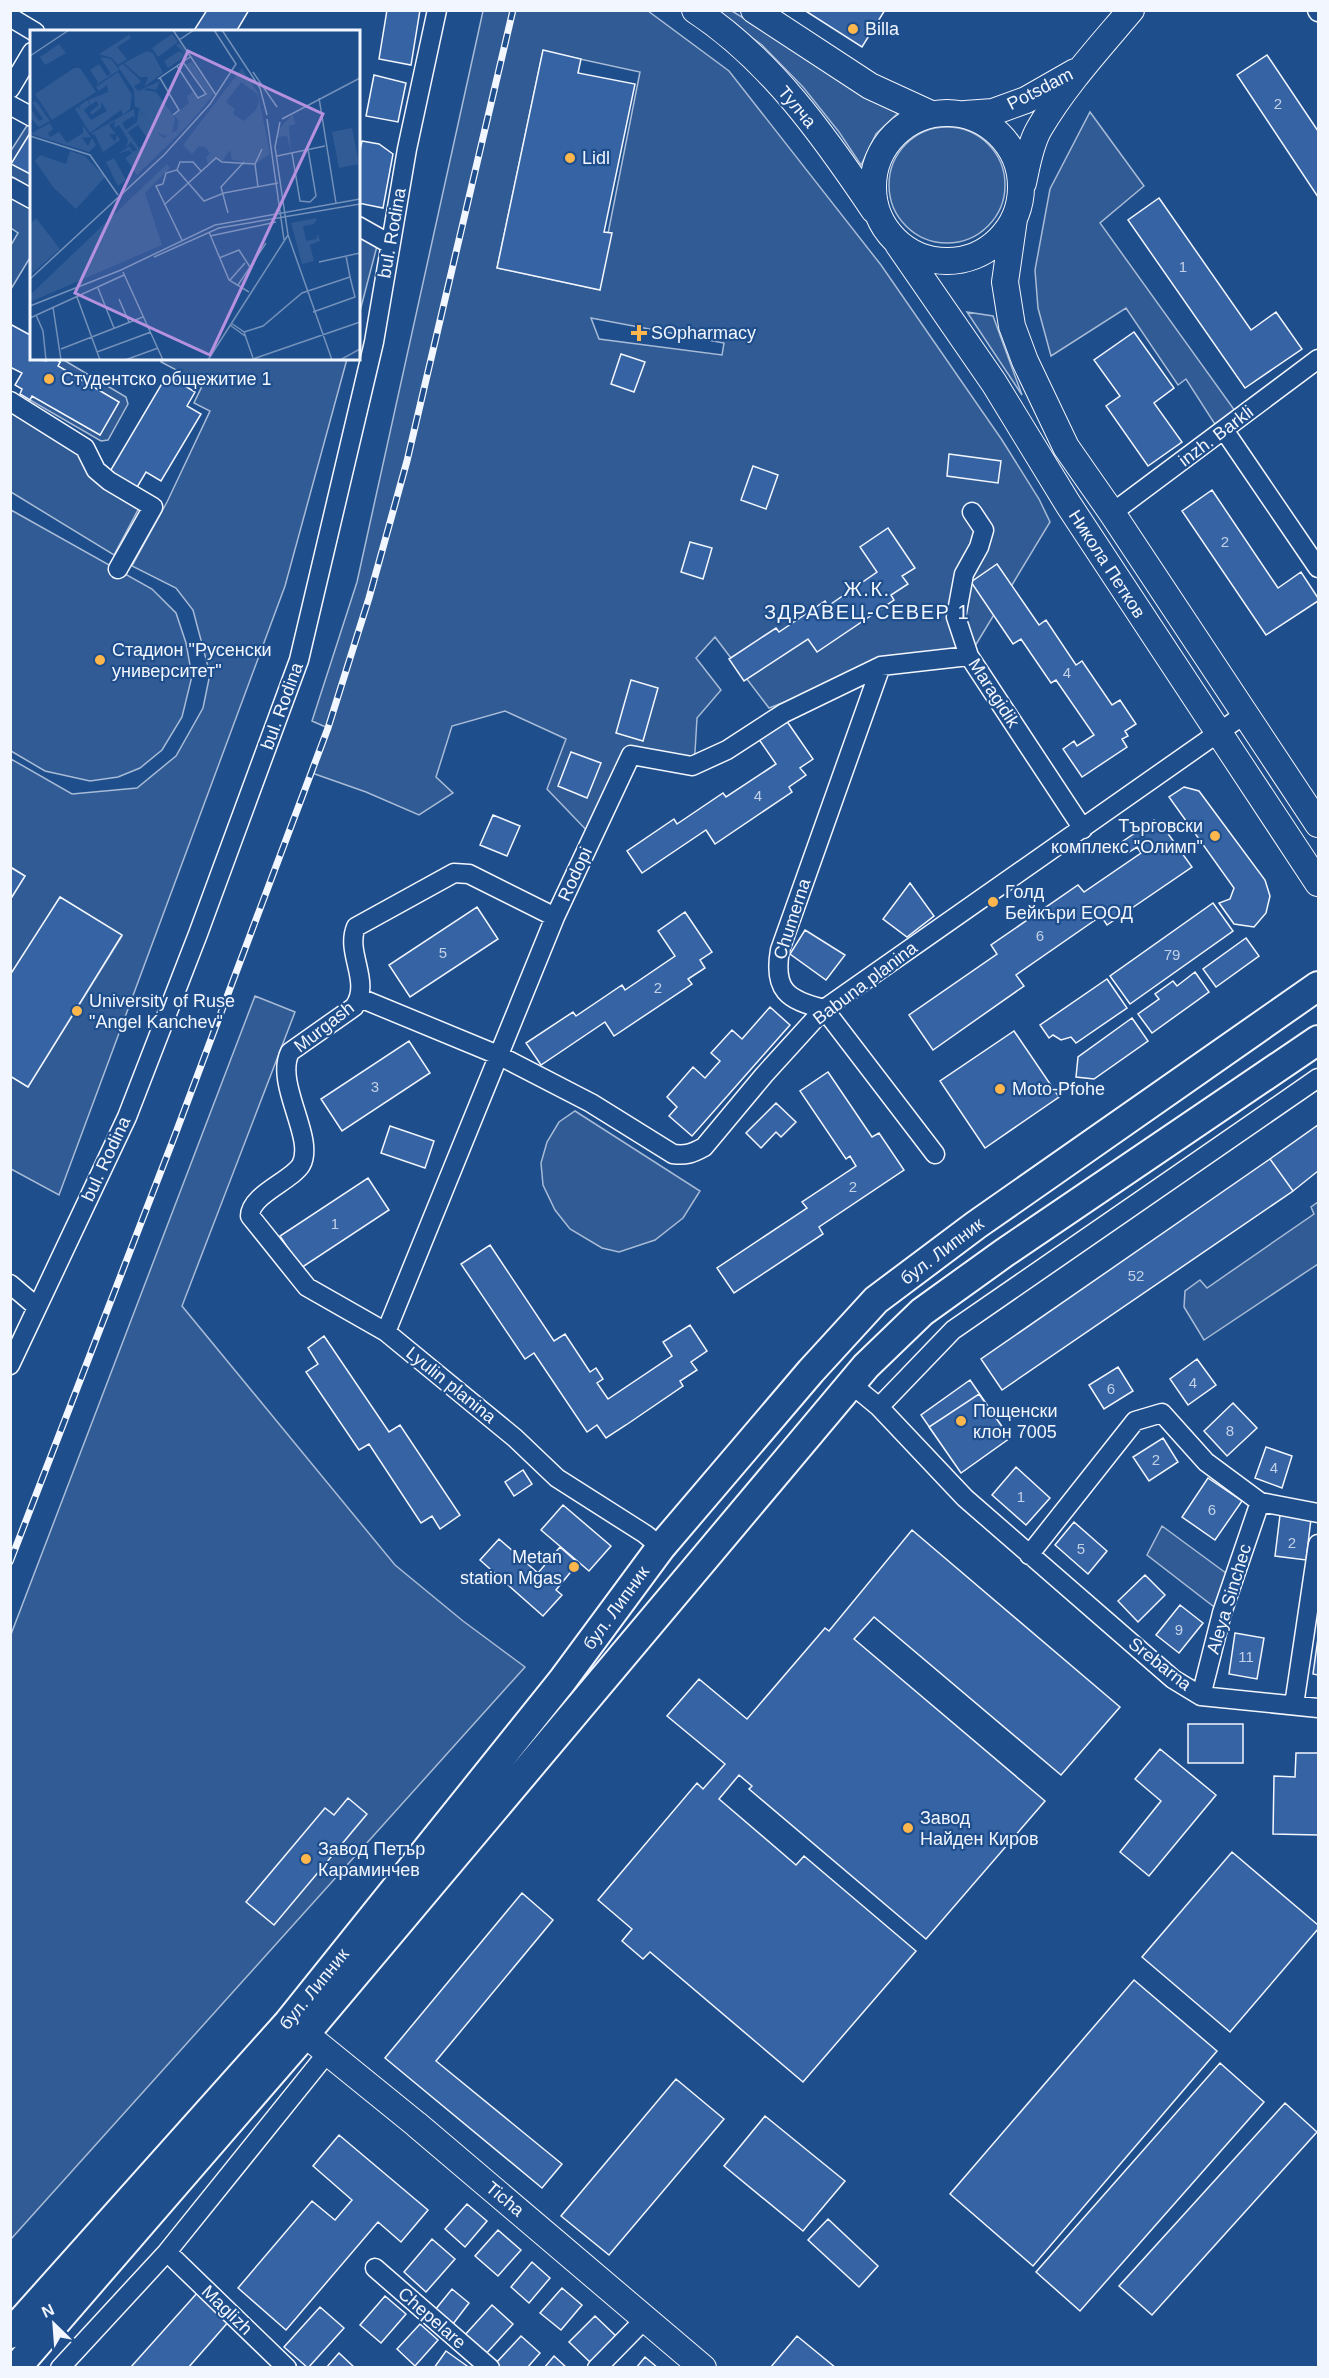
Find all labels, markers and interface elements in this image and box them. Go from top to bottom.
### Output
place label: Billa [865,19,900,39]
marker: Billa [846,22,860,36]
inset map [30,30,360,360]
street label: Potsdam [1004,64,1076,114]
street label: Тулча [774,82,821,133]
house number: 2 [1274,95,1282,112]
place label: Lidl [582,148,610,168]
marker: Lidl [563,151,577,165]
street label: bul. Rodina [374,185,410,280]
house number: 1 [1179,258,1187,275]
place label: SOpharmacy [651,323,756,343]
marker: SOpharmacy [632,326,646,340]
place label: Студентско общежитие 1 [61,369,272,389]
marker: Студентско общежитие 1 [42,372,56,386]
street label: inzh. Barkli [1175,402,1257,470]
street label: Никола Петков [1065,506,1149,622]
house number: 2 [1221,533,1229,550]
district label: Ж.К. ЗДРАВЕЦ-СЕВЕР 1 [764,578,970,623]
place label: Стадион "Русенски университет" [112,640,272,681]
marker: Стадион "Русенски университет" [93,653,107,667]
street label: Maragidik [964,655,1024,732]
street label: bul. Rodina [257,659,307,752]
house number: 4 [1063,664,1071,681]
house number: 4 [754,787,762,804]
place label: Търговски комплекс "Олимп" [1051,816,1203,857]
marker: Търговски комплекс "Олимп" [1208,829,1222,843]
street label: Rodopi [554,844,596,904]
street label: Chumerna [770,875,815,962]
place label: Голд Бейкъри ЕООД [1005,882,1133,923]
marker: Голд Бейкъри ЕООД [986,895,1000,909]
house number: 6 [1036,927,1044,944]
street label: Babuna planina [809,937,922,1029]
house number: 5 [439,944,447,961]
house number: 79 [1164,946,1180,963]
house number: 2 [654,979,662,996]
place label: University of Ruse "Angel Kanchev" [89,991,235,1032]
street label: Murgash [290,998,358,1056]
marker: University of Ruse "Angel Kanchev" [70,1004,84,1018]
house number: 3 [371,1078,379,1095]
place label: Moto-Pfohe [1012,1079,1105,1099]
marker: Moto-Pfohe [993,1082,1007,1096]
street label: bul. Rodina [78,1113,135,1204]
house number: 2 [849,1178,857,1195]
street label: бул. Липник [897,1213,987,1289]
house number: 1 [331,1215,339,1232]
house number: 52 [1128,1267,1144,1284]
street label: Lyulin planina [402,1343,501,1428]
house number: 4 [1189,1374,1197,1391]
house number: 6 [1107,1380,1115,1397]
place label: Пощенски клон 7005 [973,1401,1057,1442]
marker: Пощенски клон 7005 [954,1414,968,1428]
house number: 8 [1226,1422,1234,1439]
house number: 2 [1152,1451,1160,1468]
house number: 4 [1270,1459,1278,1476]
house number: 1 [1017,1488,1025,1505]
house number: 6 [1208,1501,1216,1518]
house number: 2 [1288,1534,1296,1551]
house number: 5 [1077,1540,1085,1557]
street label: Aleya Sinchec [1203,1542,1255,1656]
place label: Metan station Mgas [460,1547,562,1588]
marker: Metan station Mgas [567,1560,581,1574]
street label: бул. Липник [579,1562,653,1654]
house number: 9 [1175,1621,1183,1638]
street label: Srebarna [1125,1633,1196,1695]
house number: 11 [1238,1648,1254,1665]
place label: Завод Найден Киров [920,1808,1039,1849]
marker: Завод Найден Киров [901,1821,915,1835]
place label: Завод Петър Караминчев [318,1839,425,1880]
marker: Завод Петър Караминчев [299,1852,313,1866]
street label: бул. Липник [275,1944,353,2034]
street label: Ticha [482,2177,529,2221]
street label: Maglizh [198,2281,256,2339]
street label: Chepelare [394,2283,470,2353]
north arrow [24,2294,84,2354]
text: N [39,2301,57,2321]

